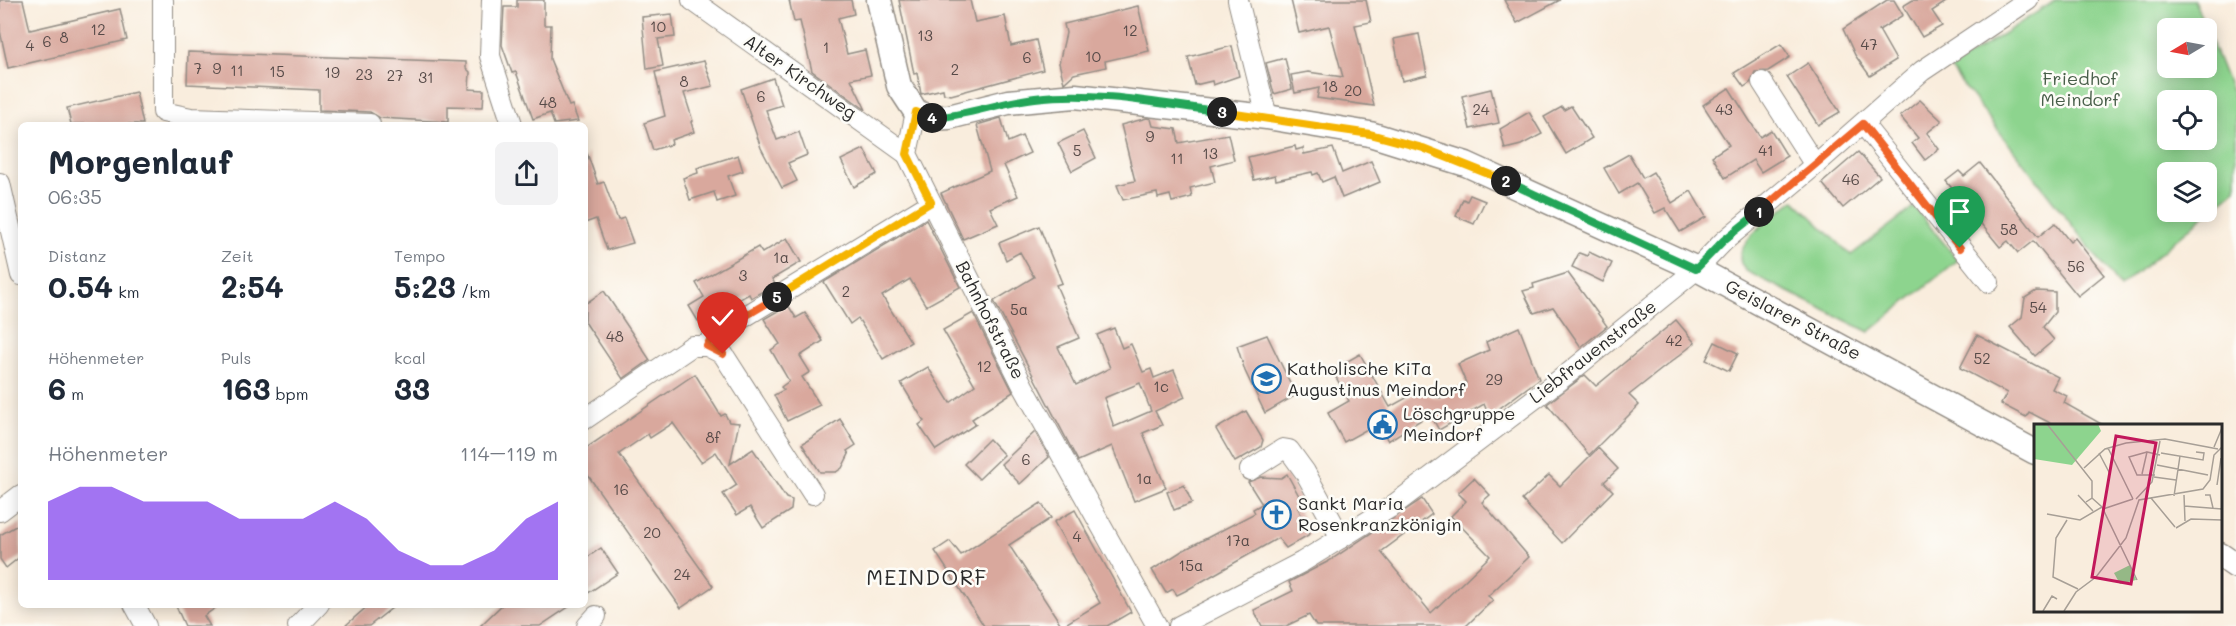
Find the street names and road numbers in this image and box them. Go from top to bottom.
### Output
street label: Alter Kirchweg [739,28,862,124]
street label: Bahnhofstraße [951,256,1031,383]
street label: Geislarer Straße [1721,273,1865,365]
street label: Liebfrauenstraße [1524,294,1661,408]

